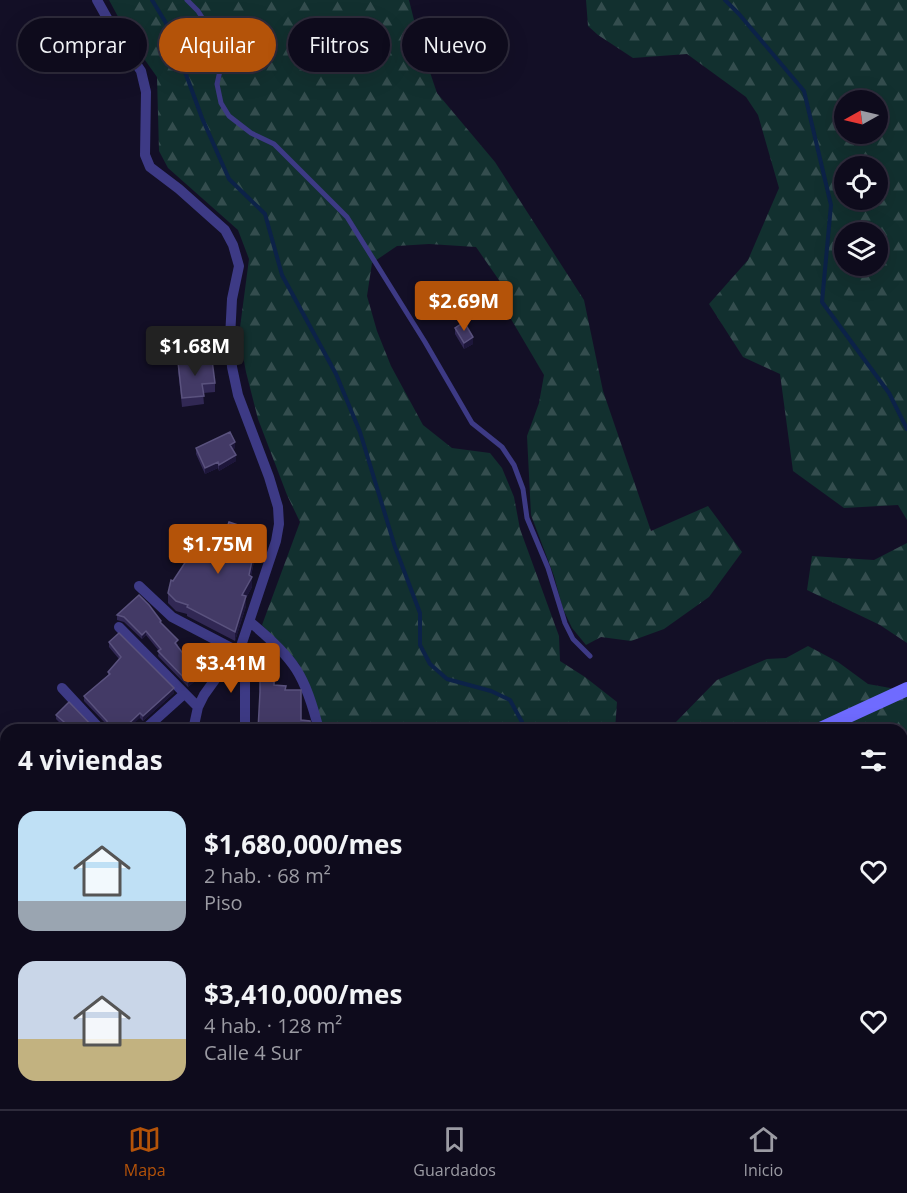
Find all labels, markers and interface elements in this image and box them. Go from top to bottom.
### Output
chip: Comprar [18,18,147,72]
chip: Alquilar [159,18,276,72]
chip: Filtros [288,18,390,72]
chip: Nuevo [402,18,508,72]
north arrow [834,90,888,144]
map controls [834,90,888,276]
button: locate [834,156,888,210]
button: layers [834,222,888,276]
pin: $2.69M [415,281,513,332]
text: $2.69M [429,287,499,314]
pin: $1.68M [146,326,244,377]
text: $1.68M [160,332,230,359]
pin: $1.75M [169,524,267,575]
text: $1.75M [183,530,253,557]
pin: $3.41M [182,643,280,694]
text: $3.41M [196,649,266,676]
text: 4 viviendas [18,742,163,778]
icon: filters [857,744,890,777]
text: $1,680,000/mes [204,826,402,862]
icon: home [66,835,138,907]
icon: heart [857,855,890,888]
text: 2 hab. · 68 m² [204,862,331,889]
text: Piso [204,889,243,916]
text: $3,410,000/mes [204,976,402,1012]
icon: home [66,985,138,1057]
icon: heart [857,1005,890,1038]
text: 4 hab. · 128 m² [204,1012,342,1039]
text: Calle 4 Sur [204,1039,302,1066]
tab: Mapa [124,1123,166,1181]
tab: Guardados [413,1123,496,1181]
tab: Inicio [744,1123,783,1181]

